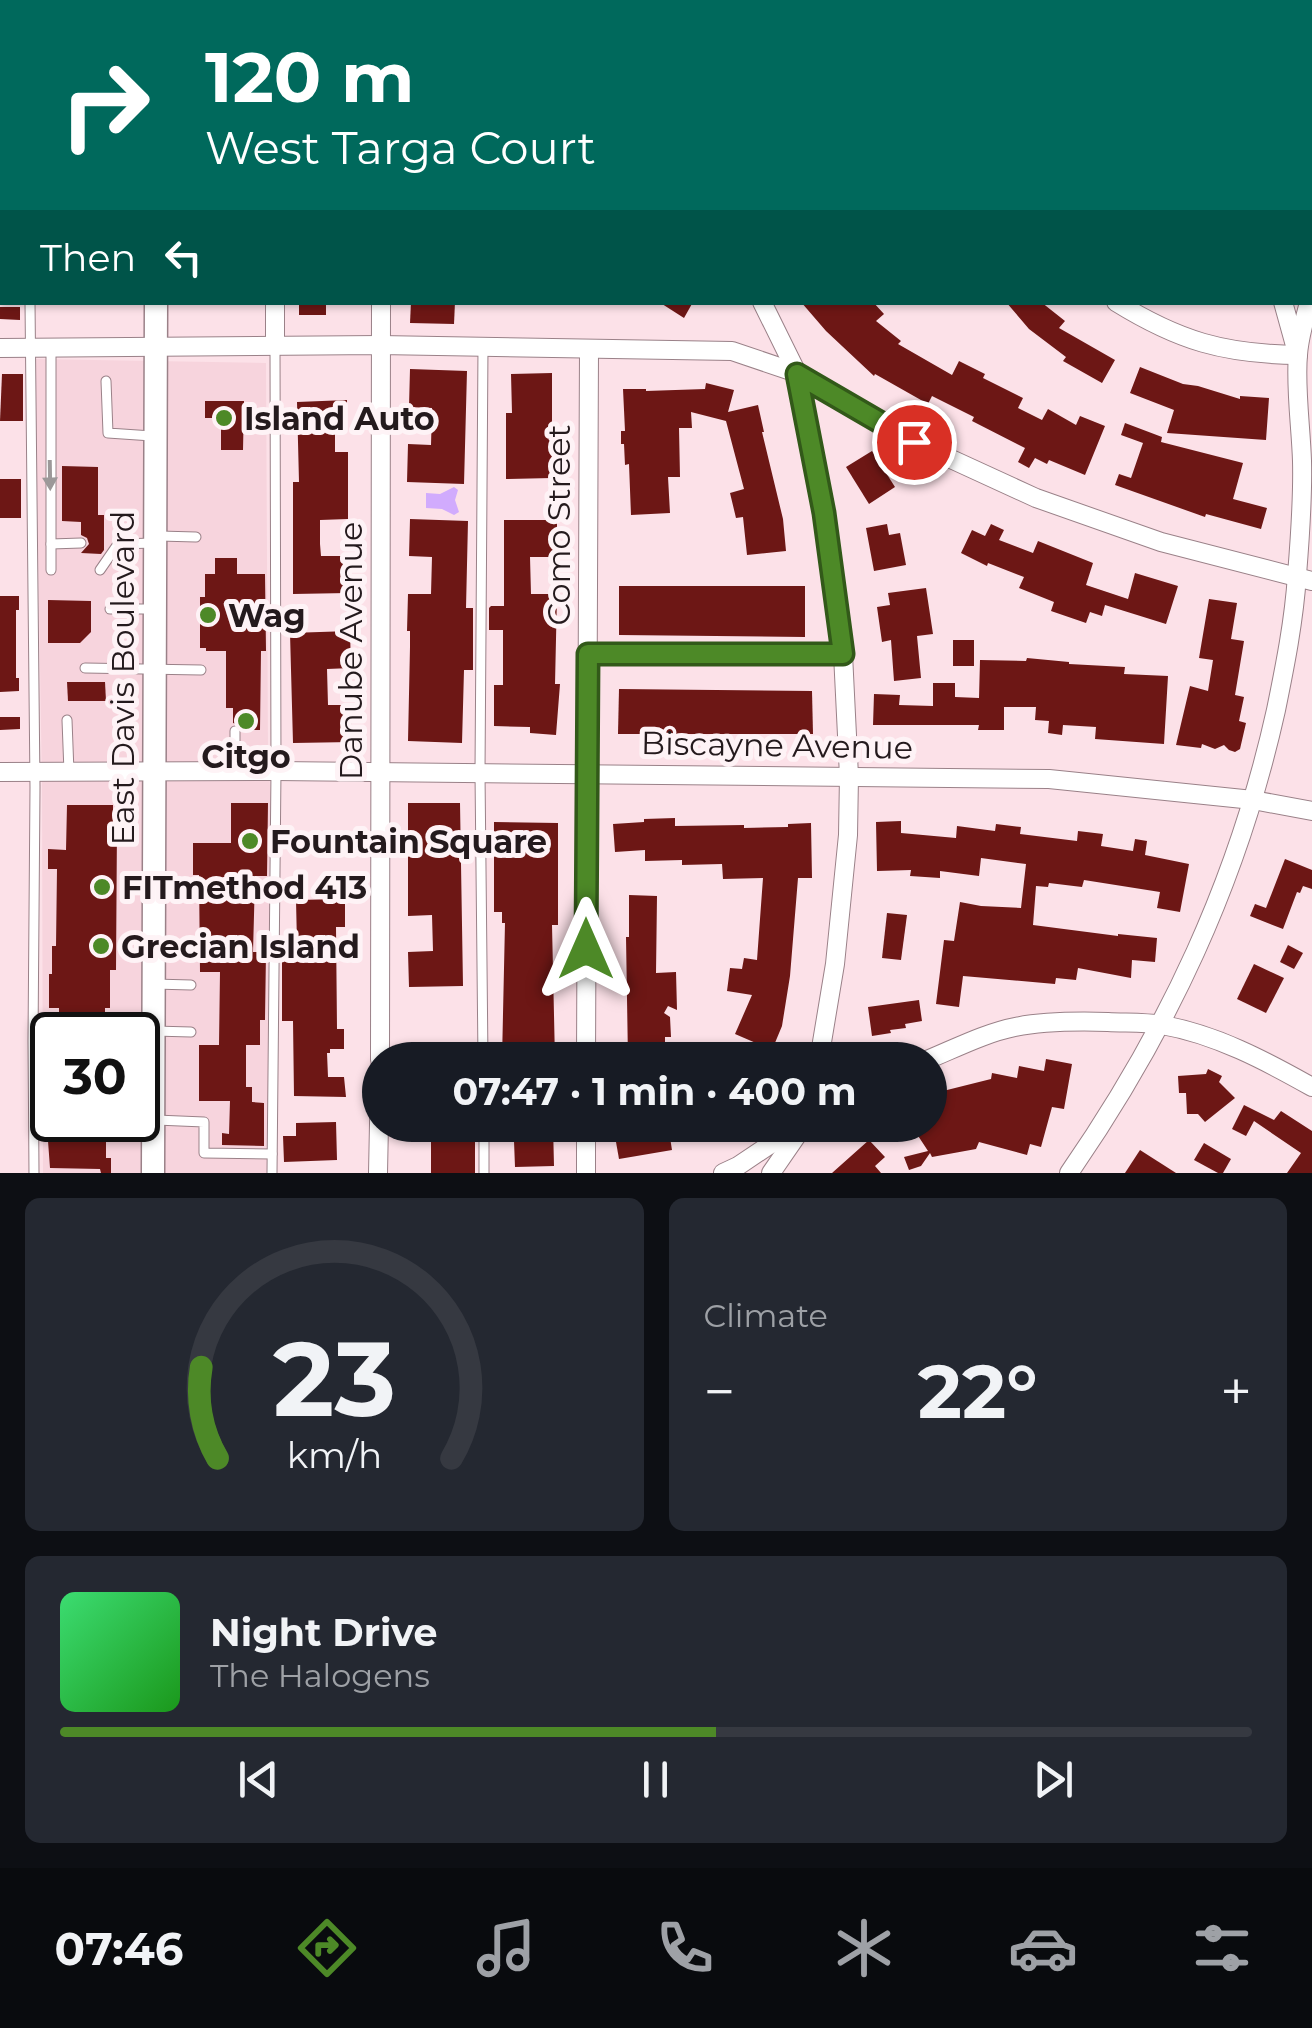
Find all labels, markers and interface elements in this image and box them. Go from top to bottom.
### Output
text: 120 m [205,34,415,120]
icon: right [40,40,170,170]
text: West Targa Court [205,120,596,175]
icon: left [156,230,211,285]
text: Then [40,234,136,281]
place label: Island Auto [244,399,435,438]
pin [872,400,957,485]
marker: Island Auto [213,407,235,429]
icon: arrive [887,415,942,470]
street label: Como Street [539,424,578,626]
one-way arrow [42,459,58,491]
street label: East Davis Boulevard [103,510,142,846]
street label: Danube Avenue [331,522,370,780]
place label: Wag [228,596,306,635]
marker: Wag [197,604,219,626]
marker: Citgo [235,710,257,732]
street label: Biscayne Avenue [641,723,913,767]
place label: Citgo [201,737,291,776]
place label: Fountain Square [270,822,547,861]
marker: Fountain Square [239,830,261,852]
place label: FITmethod 413 [122,868,367,907]
marker: FITmethod 413 [91,876,113,898]
position arrow [534,897,638,1001]
place label: Grecian Island [121,927,360,966]
marker: Grecian Island [90,935,112,957]
speed limit sign: 30 [30,1012,160,1142]
text: 07:47 · 1 min · 400 m [452,1068,857,1115]
text: Climate [704,1296,828,1335]
text: 23 [273,1315,396,1442]
text: 22° [918,1345,1038,1437]
text: − [704,1358,735,1425]
text: + [1220,1358,1252,1425]
text: km/h [287,1433,382,1477]
text: Night Drive [210,1609,437,1656]
text: The Halogens [210,1656,430,1695]
icon: previous [231,1752,286,1807]
icon: pause [628,1752,683,1807]
icon: next [1026,1752,1081,1807]
icon: directions [292,1913,362,1983]
icon: music [471,1913,541,1983]
icon: phone [650,1913,720,1983]
icon: climate [829,1913,899,1983]
icon: car [1008,1913,1078,1983]
icon: filters [1187,1913,1257,1983]
text: 07:46 [55,1921,183,1976]

